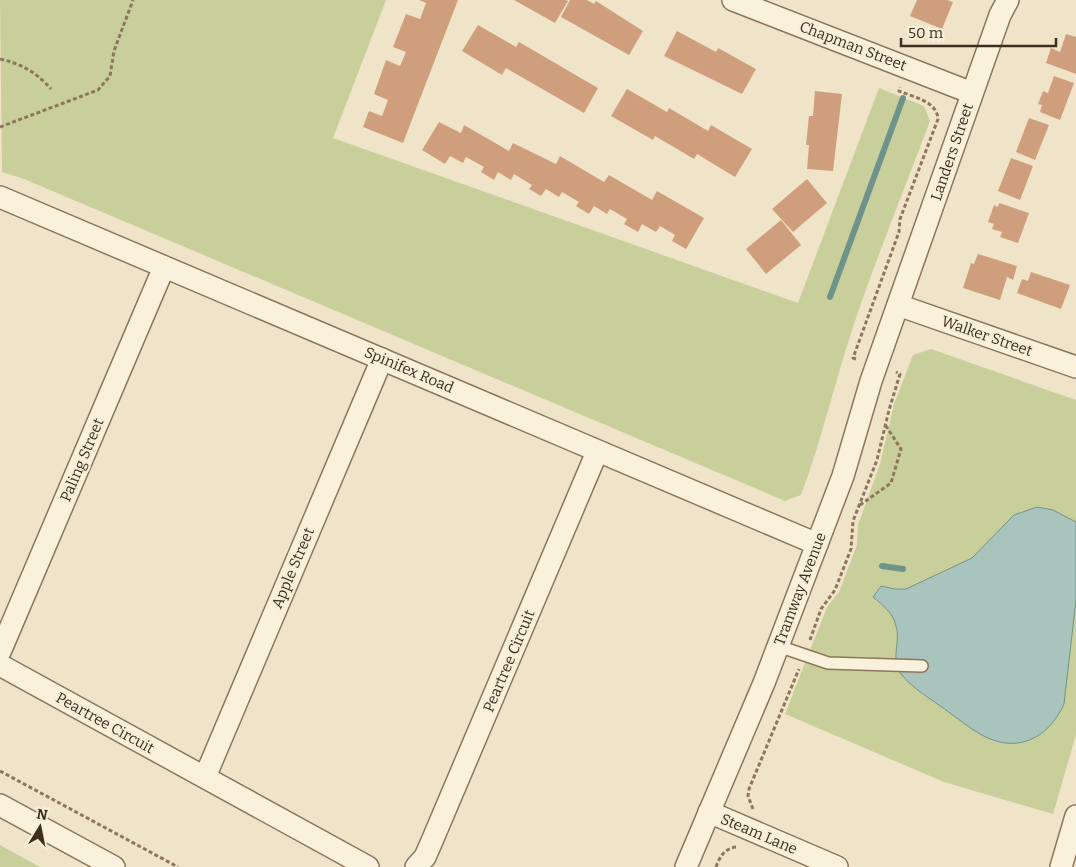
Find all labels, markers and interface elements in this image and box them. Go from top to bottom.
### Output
scale bar [901,15,1056,47]
street label: Chapman Street [797,17,910,75]
text: 50 m [908,24,944,42]
street label: Landers Street [927,100,977,203]
street label: Walker Street [939,312,1035,360]
street label: Spinifex Road [362,343,456,397]
street label: Paling Street [56,415,108,504]
street label: Apple Street [268,524,318,611]
street label: Tramway Avenue [770,530,830,648]
street label: Peartree Circuit [479,607,539,715]
street label: Peartree Circuit [53,689,158,758]
north arrow [15,802,65,852]
text: N [35,805,49,824]
street label: Steam Lane [718,810,800,858]

